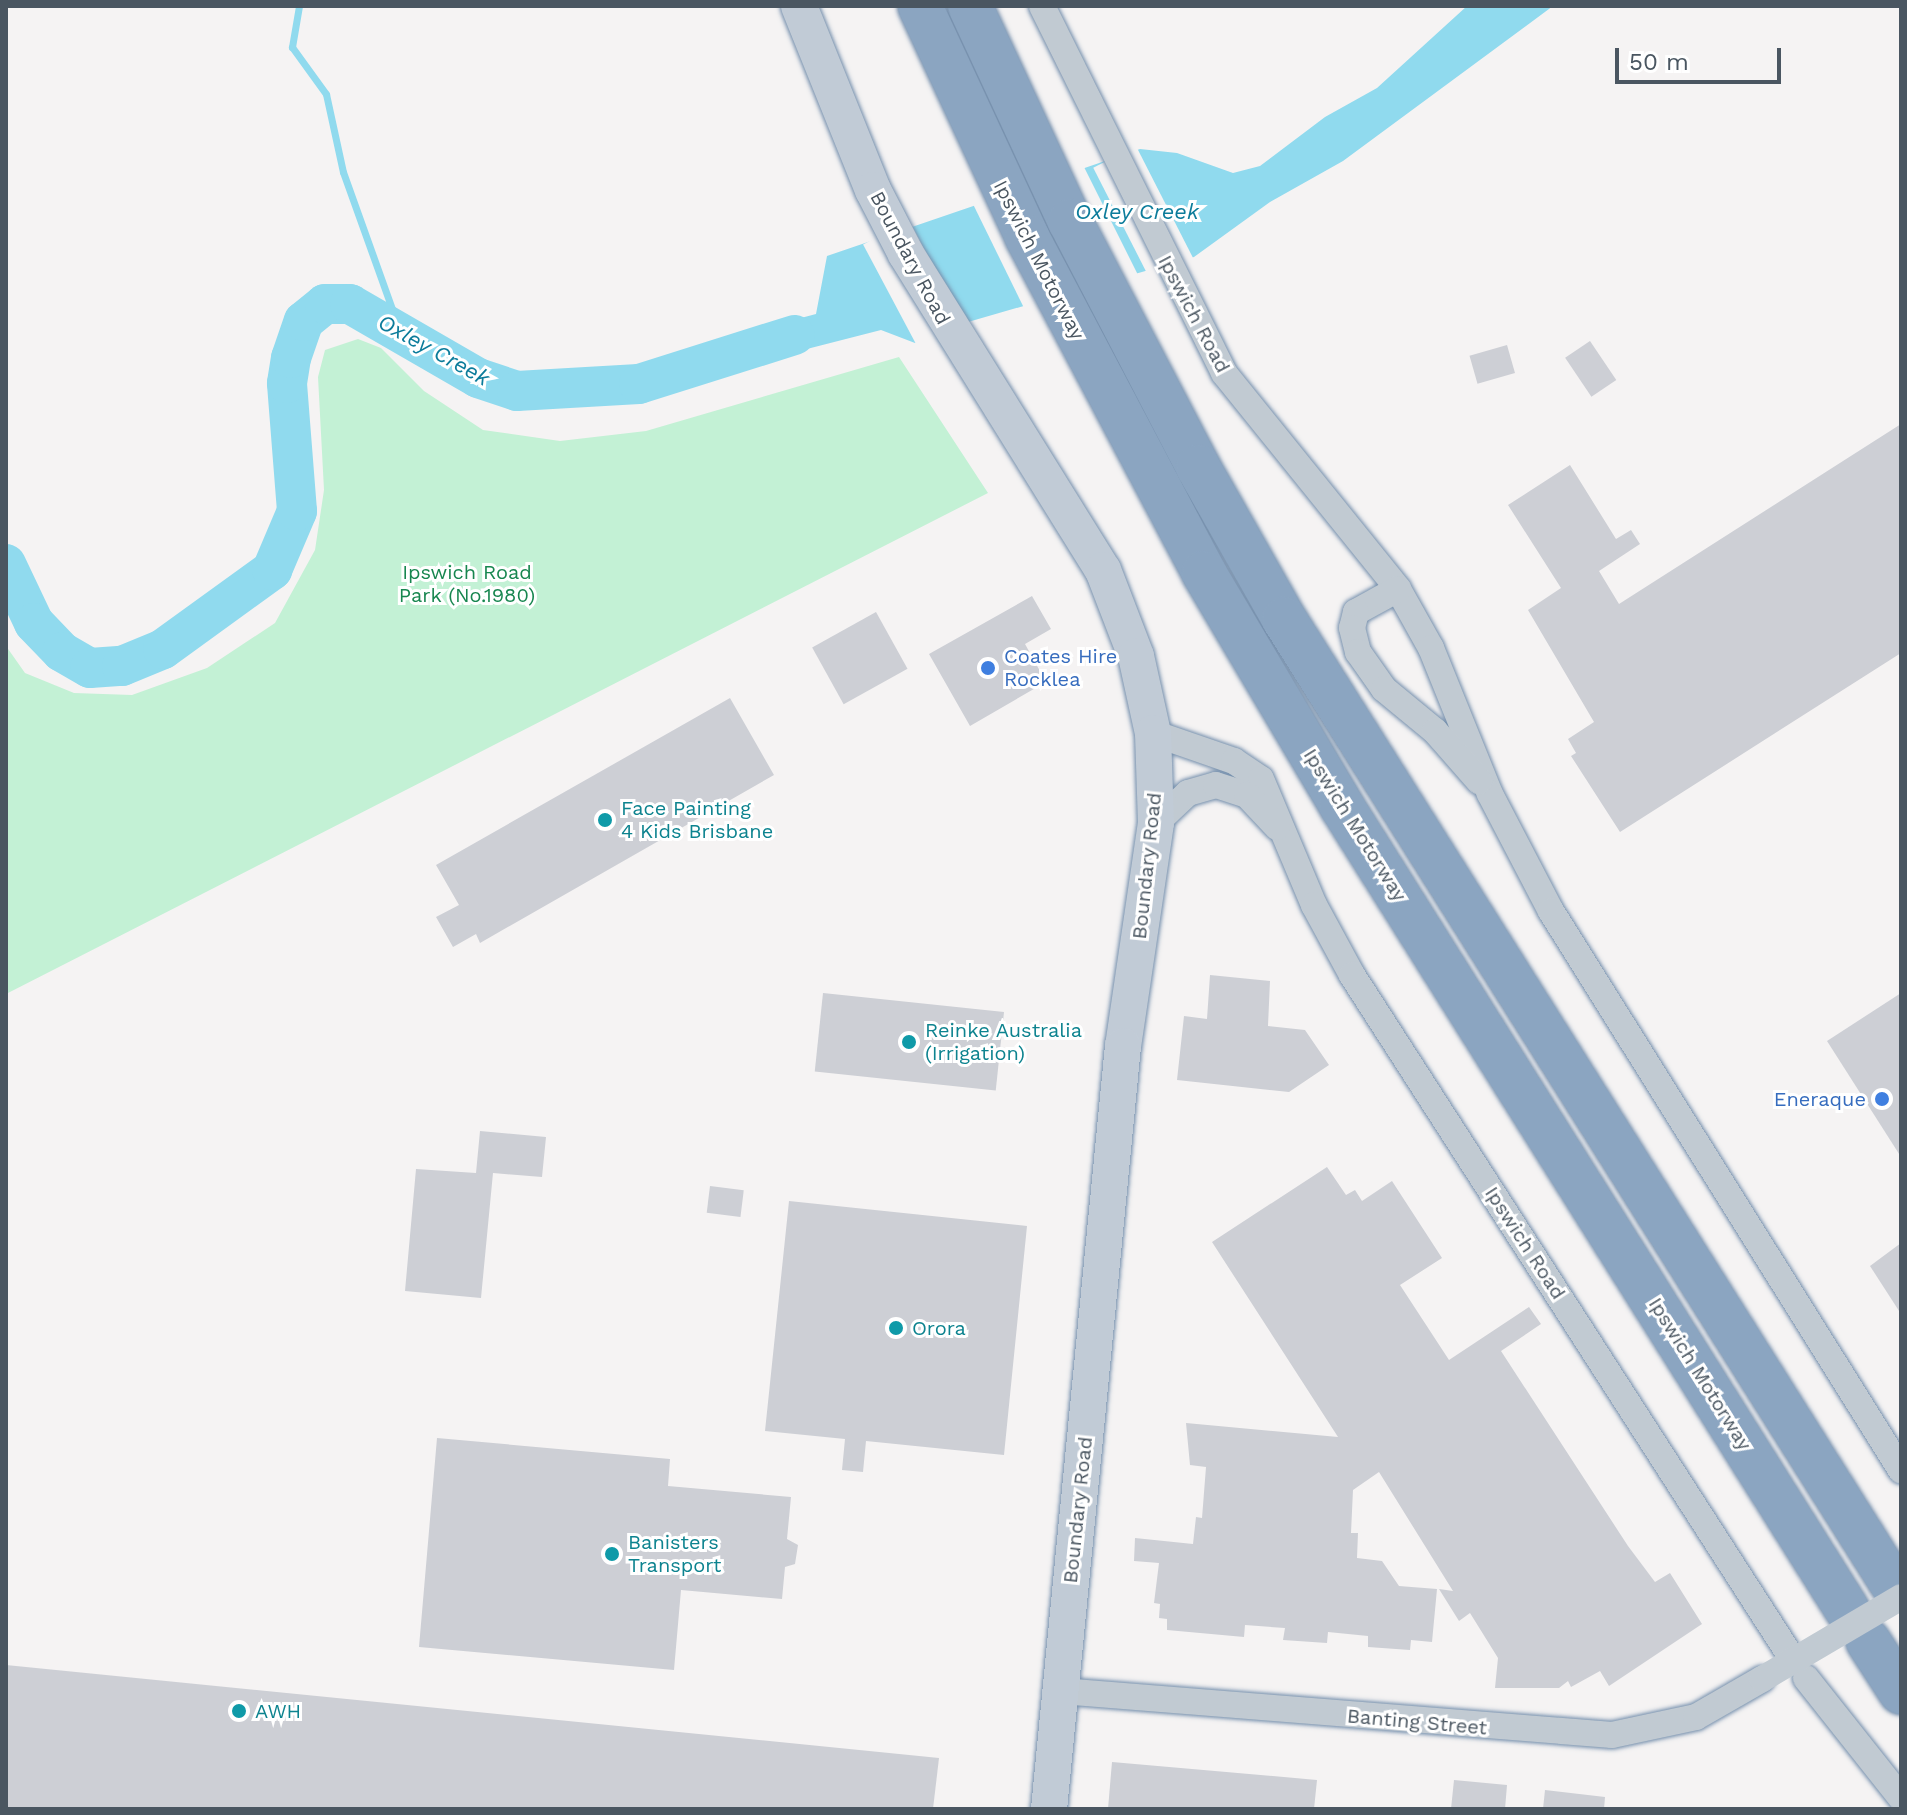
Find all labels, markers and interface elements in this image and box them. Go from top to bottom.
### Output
scale bar [1619,32,1785,82]
text: 50 m [1629,48,1689,76]
street label: Ipswich Motorway [988,176,1090,344]
street label: Boundary Road [865,187,955,329]
water label: Oxley Creek [1075,199,1199,225]
street label: Ipswich Road [1153,251,1235,377]
water label: Oxley Creek [373,308,495,392]
park label: Ipswich Road Park (No.1980) [399,561,535,608]
place label: Coates Hire Rocklea [1004,644,1117,691]
marker: Coates Hire Rocklea [979,659,997,677]
street label: Ipswich Motorway [1298,744,1412,906]
street label: Boundary Road [1127,791,1167,941]
place label: Face Painting 4 Kids Brisbane [621,796,773,843]
marker: Face Painting 4 Kids Brisbane [596,811,614,829]
place label: Reinke Australia (Irrigation) [925,1018,1083,1065]
marker: Reinke Australia (Irrigation) [900,1033,918,1051]
place label: Eneraque [1774,1087,1866,1111]
marker: Eneraque [1873,1090,1891,1108]
street label: Ipswich Road [1480,1182,1570,1304]
street label: Ipswich Motorway [1643,1293,1757,1455]
place label: Orora [912,1316,966,1340]
marker: Orora [887,1319,905,1337]
street label: Boundary Road [1058,1435,1098,1585]
place label: Banisters Transport [628,1530,721,1577]
marker: Banisters Transport [603,1545,621,1563]
place label: AWH [255,1699,301,1723]
marker: AWH [230,1702,248,1720]
street label: Banting Street [1346,1704,1488,1740]

